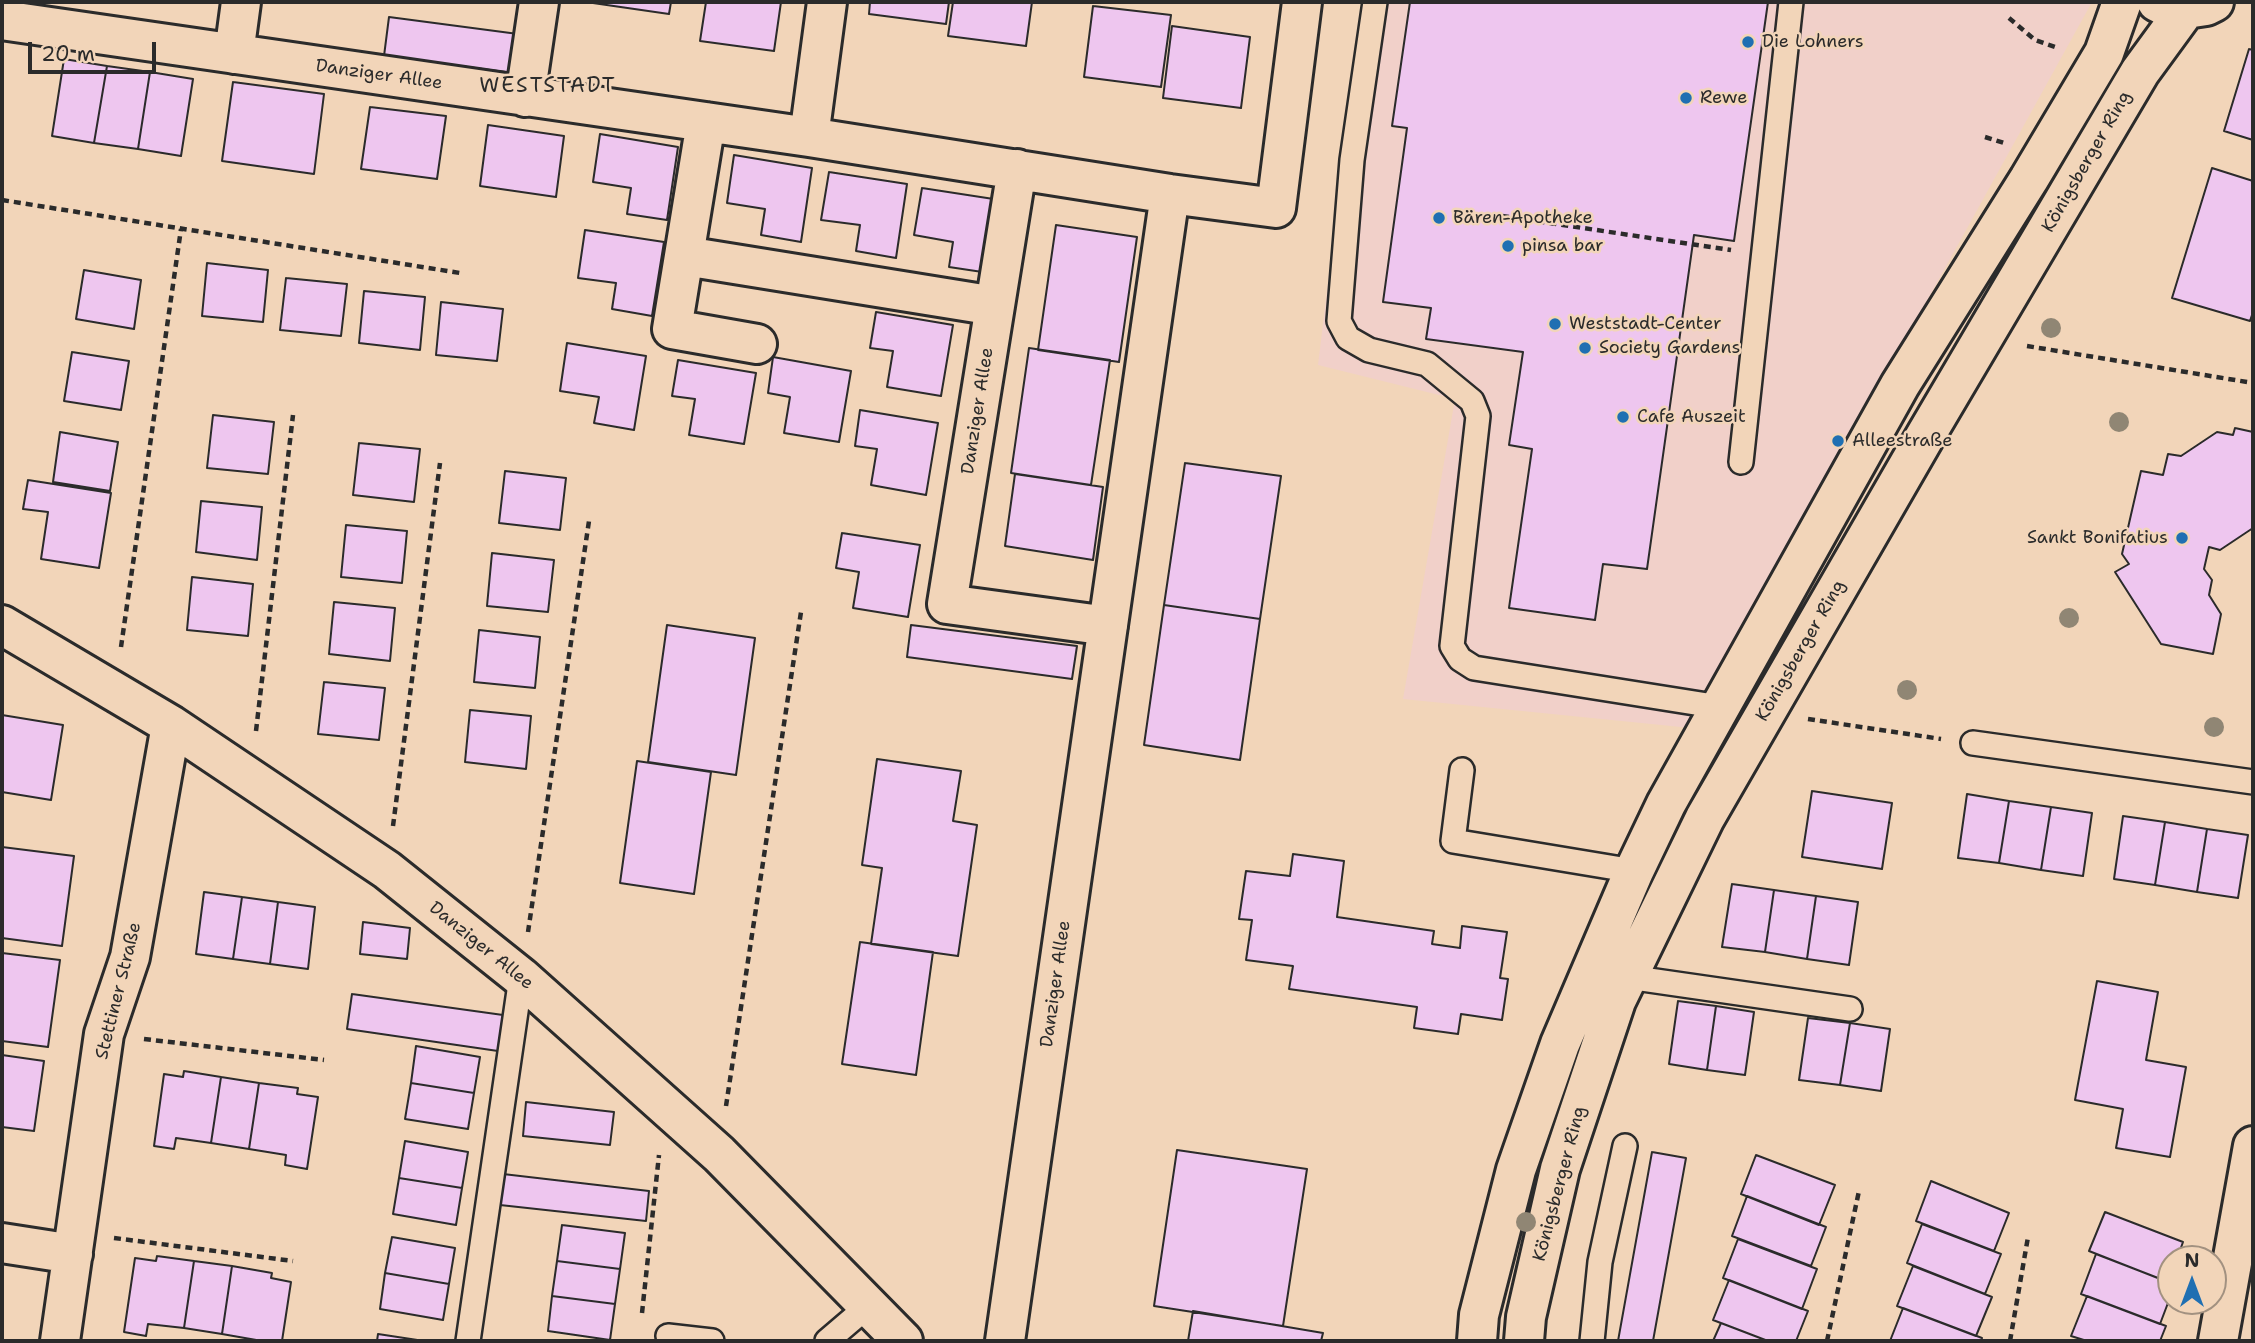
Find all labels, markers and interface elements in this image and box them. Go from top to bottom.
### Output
scale bar [32,28,159,72]
place label: Die Lohners [1762,31,1864,53]
marker: Die Lohners [1740,34,1756,50]
text: 20 m [41,40,95,68]
street label: Danziger Allee [314,55,444,95]
district label: WESTSTADT [480,74,616,100]
place label: Rewe [1700,87,1748,109]
street label: Königsberger Ring [2038,87,2136,237]
marker: Rewe [1678,90,1694,106]
place label: Bären-Apotheke [1453,207,1593,229]
marker: Bären-Apotheke [1431,210,1447,226]
place label: pinsa bar [1522,235,1604,257]
marker: pinsa bar [1500,238,1516,254]
place label: Weststadt-Center [1569,313,1722,335]
marker: Weststadt-Center [1547,316,1563,332]
place label: Society Gardens [1599,337,1740,359]
marker: Society Gardens [1577,340,1593,356]
street label: Danziger Allee [957,346,999,476]
place label: Cafe Auszeit [1637,406,1746,428]
marker: Cafe Auszeit [1615,409,1631,425]
place label: Alleestraße [1852,430,1952,452]
marker: Alleestraße [1830,433,1846,449]
place label: Sankt Bonifatius [2027,527,2168,549]
marker: Sankt Bonifatius [2174,530,2190,546]
street label: Königsberger Ring [1752,576,1850,726]
street label: Danziger Allee [424,897,538,995]
street label: Danziger Allee [1036,919,1076,1049]
street label: Stettiner Straße [92,920,146,1062]
street label: Königsberger Ring [1529,1104,1591,1264]
north arrow [2157,1245,2227,1315]
text: N [2184,1248,2200,1273]

